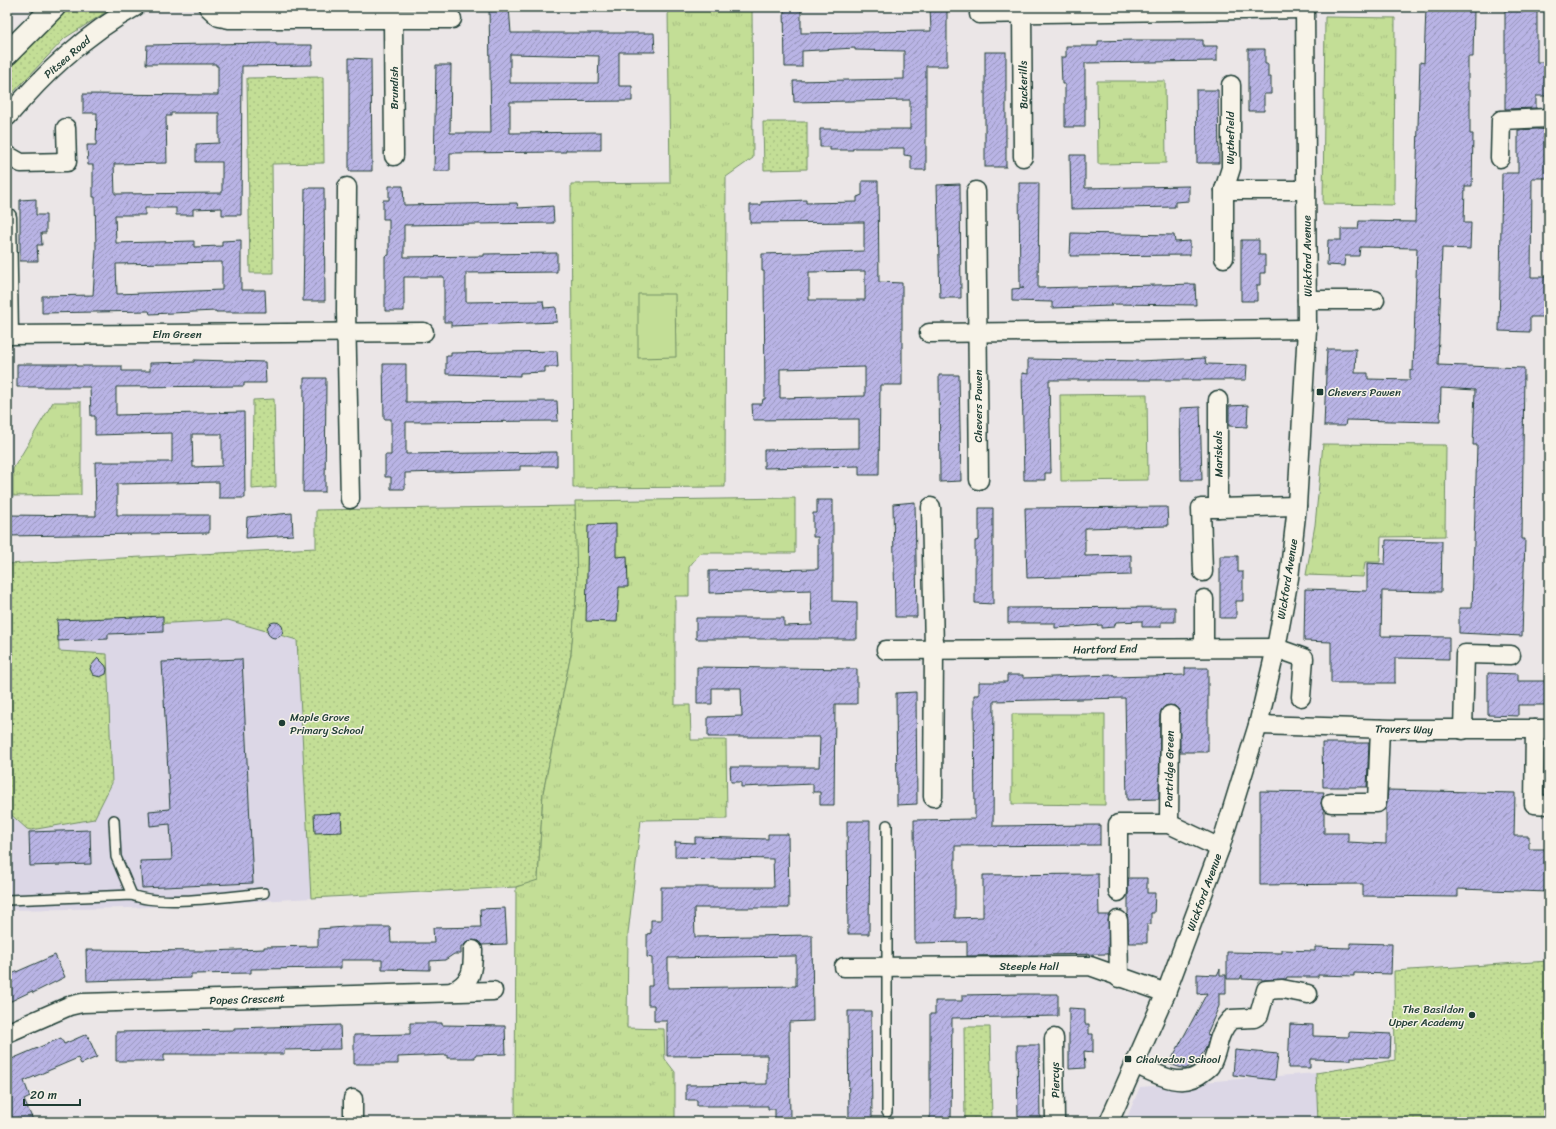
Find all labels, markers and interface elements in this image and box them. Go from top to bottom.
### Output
street label: Pitsea Road [40,31,96,83]
street label: Buckerills [1014,60,1033,109]
street label: Brundish [385,66,404,109]
street label: Wythefield [1221,110,1240,165]
street label: Wickford Avenue [1297,215,1318,297]
street label: Elm Green [152,325,202,344]
street label: Chevers Pawen [969,370,988,442]
place label: Chevers Pawen [1328,383,1401,402]
marker: Chevers Pawen [1315,387,1325,397]
street label: Mariskals [1209,430,1228,477]
street label: Wickford Avenue [1272,537,1303,621]
street label: Hartford End [1073,639,1138,660]
place label: Maple Grove Primary School [290,708,365,740]
marker: Maple Grove Primary School [277,718,287,728]
street label: Travers Way [1375,719,1433,740]
street label: Partridge Green [1159,730,1180,808]
street label: Wickford Avenue [1182,850,1227,934]
street label: Steeple Hall [999,957,1060,976]
street label: Popes Crescent [209,989,285,1010]
place label: The Basildon Upper Academy [1389,1000,1464,1032]
marker: The Basildon Upper Academy [1467,1010,1477,1020]
place label: Chalvedon School [1136,1050,1221,1069]
marker: Chalvedon School [1123,1054,1133,1064]
street label: Piercys [1046,1061,1065,1098]
scale bar [24,1081,80,1107]
text: 20 m [30,1084,57,1106]

